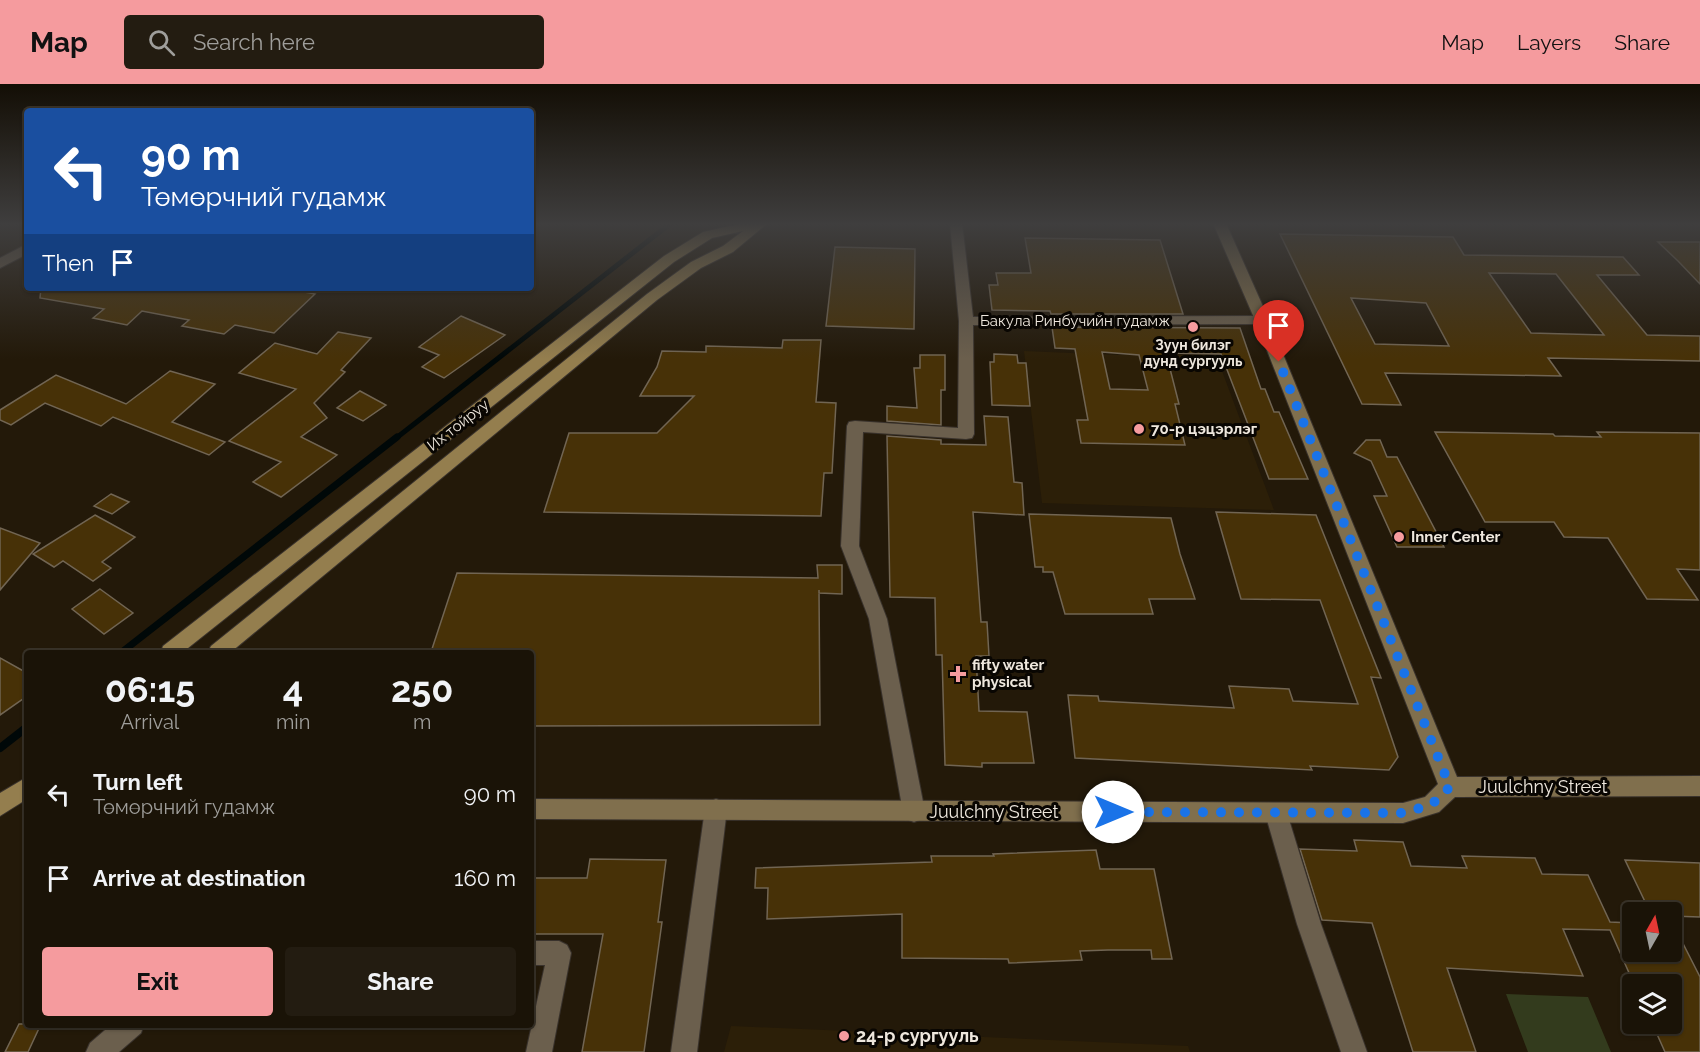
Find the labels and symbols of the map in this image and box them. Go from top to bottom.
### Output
pin [1253,300,1304,362]
street label: Бакула Ринбучийн гудамж [980,312,1170,330]
marker: Зуун билэг дунд сургууль [1186,320,1200,334]
place label: Зуун билэг дунд сургууль [1144,337,1243,369]
street label: Их тойруу [424,395,492,455]
place label: 70-р цэцэрлэг [1151,420,1258,438]
marker: 70-р цэцэрлэг [1132,422,1146,436]
place label: Inner Center [1411,528,1500,546]
marker: Inner Center [1392,530,1406,544]
place label: fifty water physical [972,656,1044,691]
marker: fifty water physical [949,665,967,683]
street label: Juulchny Street [1478,776,1608,797]
position arrow [1081,780,1145,844]
street label: Juulchny Street [929,801,1059,822]
north arrow [1622,902,1682,962]
place label: 24-р сургууль [856,1025,979,1046]
marker: 24-р сургууль [837,1029,851,1043]

